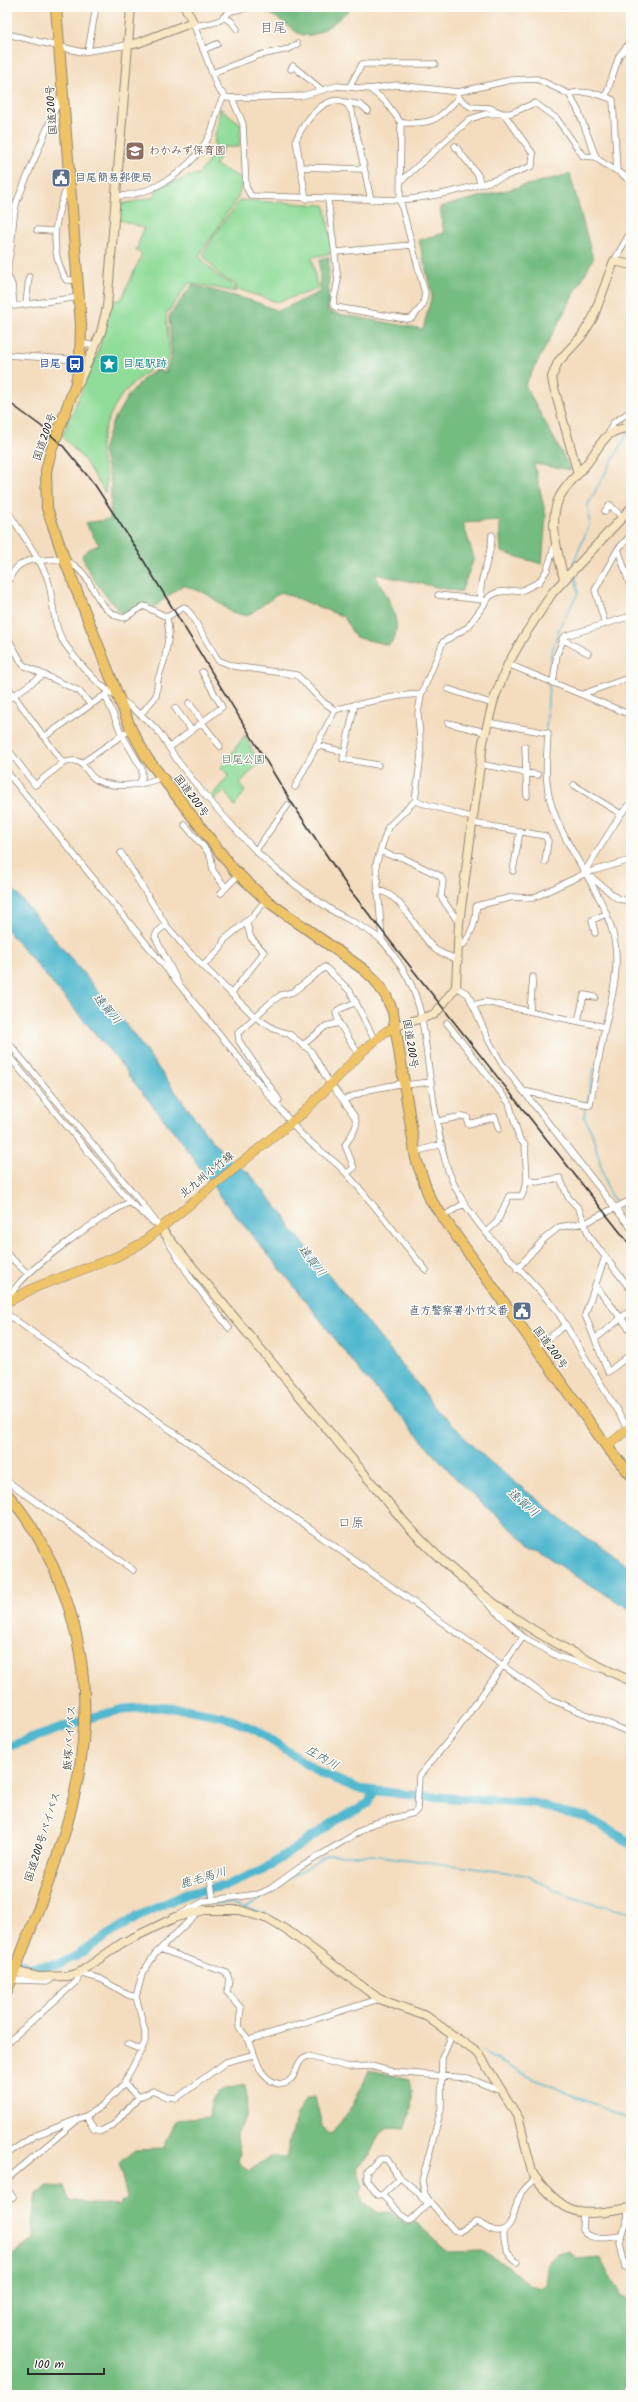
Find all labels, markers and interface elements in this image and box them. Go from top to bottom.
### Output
district label: 目尾 [260,18,286,39]
street label: 国道200号 [41,84,63,136]
school or university icon: わかみず保育園 [124,140,146,162]
place label: わかみず保育園 [149,142,226,160]
public building icon: 目尾簡易郵便局 [50,167,72,189]
place label: 目尾簡易郵便局 [75,169,152,187]
bus stop icon: 目尾 [64,353,86,375]
place icon: 目尾駅跡 [98,353,120,375]
place label: 目尾 [39,355,61,373]
place label: 目尾駅跡 [123,355,167,373]
street label: 国道200号 [28,410,62,464]
park label: 目尾公園 [221,751,265,769]
street label: 国道200号 [169,770,213,822]
water label: 遠賀川 [88,989,126,1029]
street label: 国道200号 [397,1018,423,1070]
street label: 北九州小竹線 [176,1147,238,1203]
water label: 遠賀川 [293,1241,331,1281]
public building icon: 直方警察署小竹交番 [511,1300,533,1322]
place label: 直方警察署小竹交番 [409,1302,508,1320]
street label: 国道200号 [528,1322,572,1374]
water label: 遠賀川 [503,1484,543,1522]
district label: 口原 [338,1513,364,1534]
street label: 飯塚バイパス [59,1705,81,1771]
water label: 庄内川 [302,1741,342,1775]
street label: 国道200号バイパス [20,1789,66,1885]
water label: 鹿毛馬川 [177,1862,229,1894]
scale bar [28,2350,104,2376]
text: 100 m [34,2355,65,2374]

